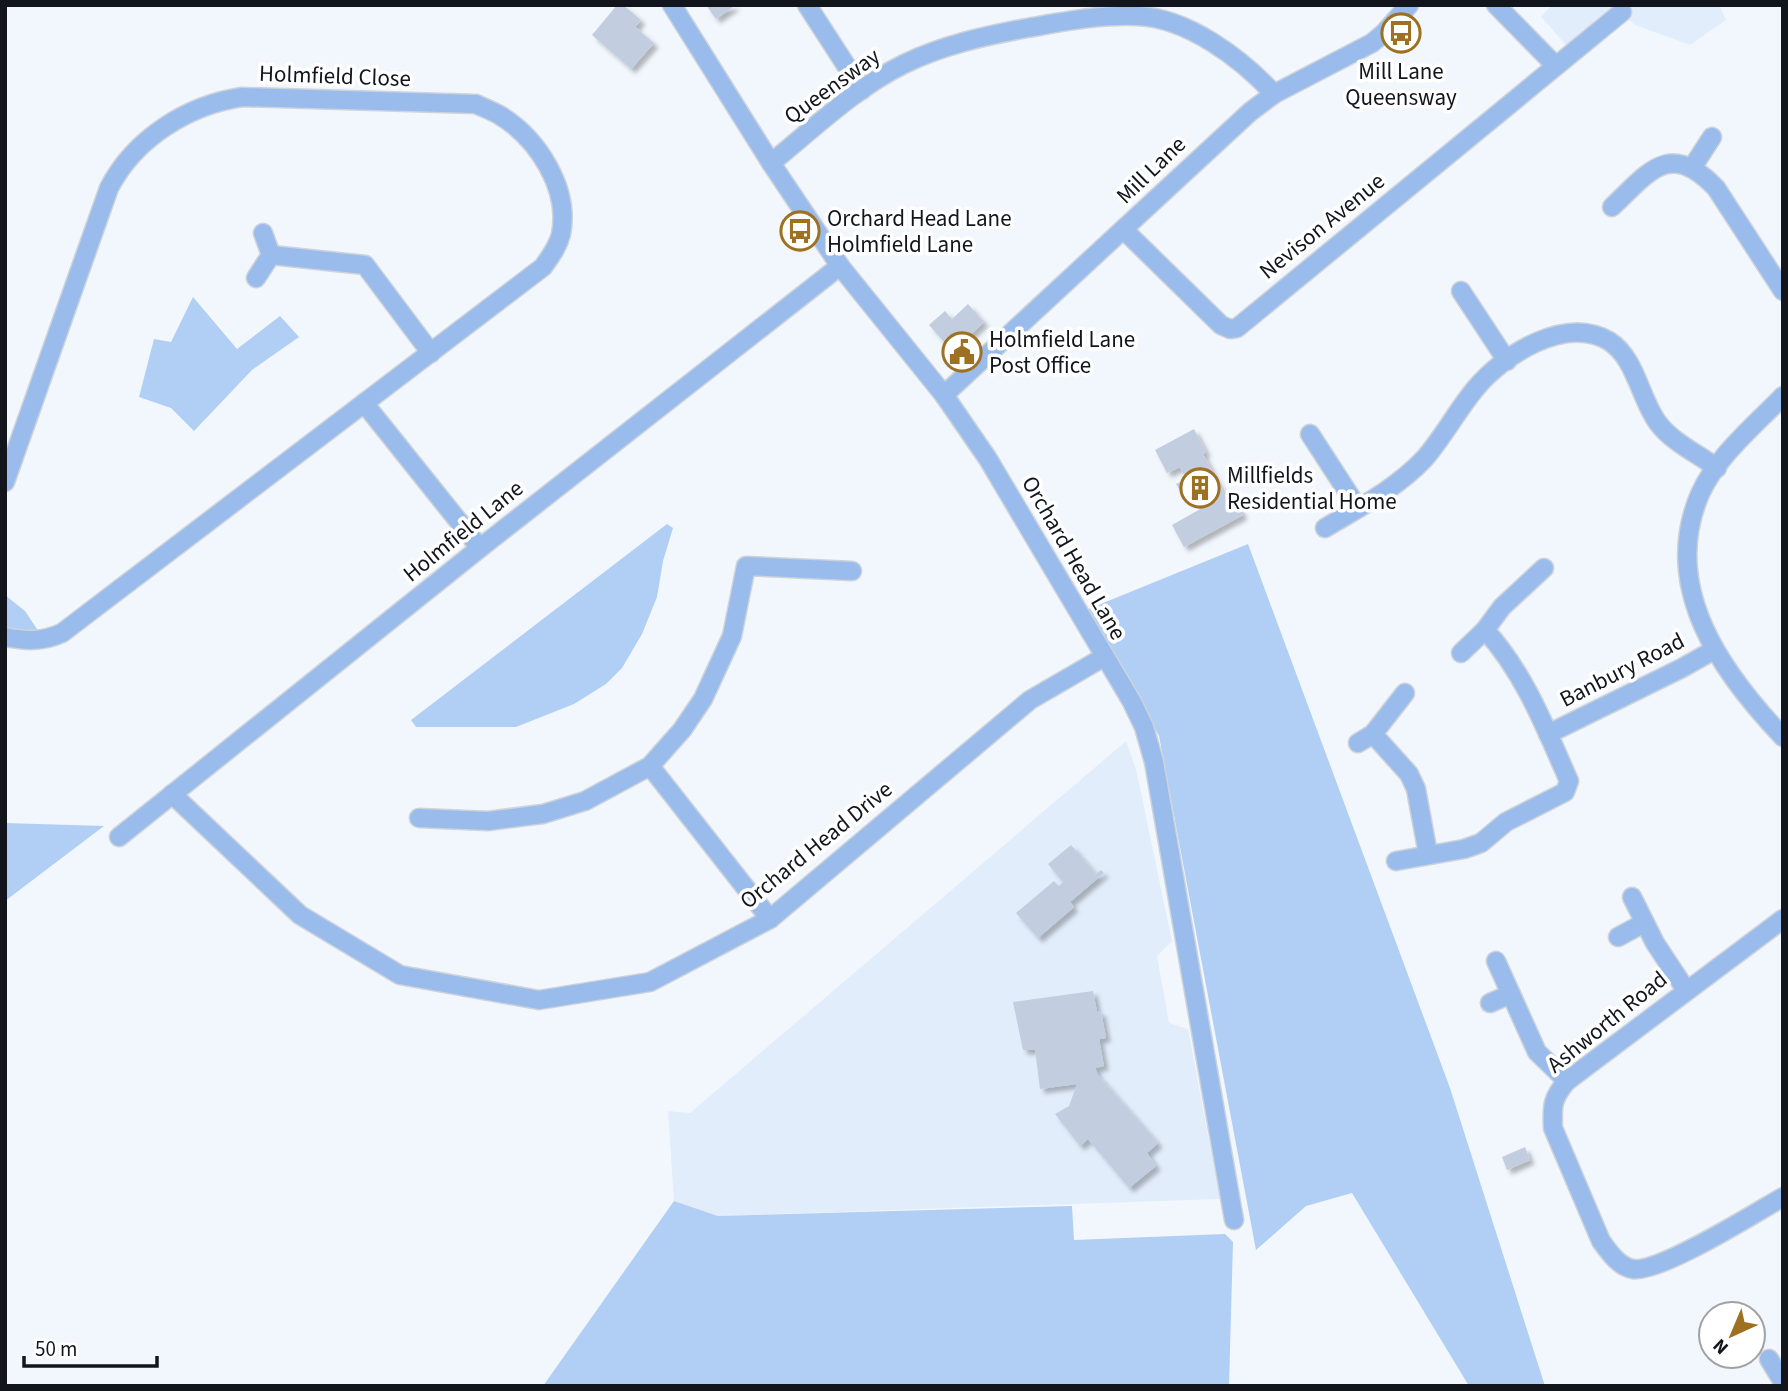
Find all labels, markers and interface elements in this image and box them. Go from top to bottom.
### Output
bus stop icon: Mill Lane Queensway [1380,12,1422,54]
street label: Queensway [777,40,887,132]
place label: Mill Lane Queensway [1345,55,1457,114]
street label: Holmfield Close [259,57,411,95]
street label: Mill Lane [1109,128,1193,212]
street label: Nevison Avenue [1252,165,1392,287]
place label: Orchard Head Lane Holmfield Lane [827,202,1012,261]
bus stop icon: Orchard Head Lane Holmfield Lane [779,210,821,252]
place label: Holmfield Lane Post Office [989,323,1135,382]
public building icon: Holmfield Lane Post Office [941,331,983,373]
place label: Millfields Residential Home [1227,459,1397,518]
building icon: Millfields Residential Home [1179,467,1221,509]
street label: Orchard Head Lane [1014,470,1134,646]
street label: Holmfield Lane [396,472,530,590]
street label: Banbury Road [1554,624,1690,716]
street label: Orchard Head Drive [733,773,899,917]
street label: Ashworth Road [1540,963,1674,1081]
north arrow [1697,1300,1767,1370]
scale bar [24,1324,158,1368]
text: N [1707,1332,1735,1360]
text: 50 m [35,1334,77,1364]

